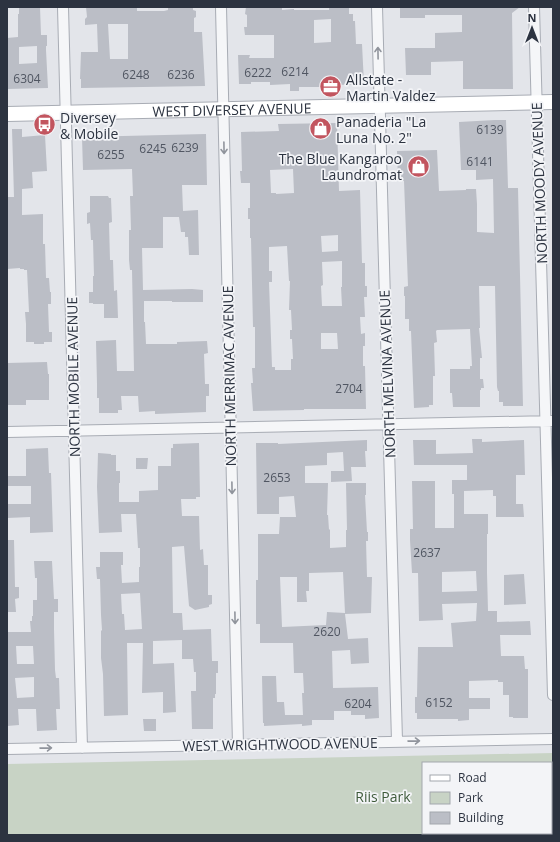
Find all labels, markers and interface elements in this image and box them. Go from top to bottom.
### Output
north arrow [512,8,552,48]
text: N [528,10,536,25]
one-way arrow [375,47,382,60]
house number: 6214 [281,63,309,80]
house number: 6222 [244,64,272,81]
house number: 6248 [122,66,150,83]
house number: 6236 [167,66,195,83]
house number: 6304 [13,70,41,87]
place label: Allstate - Martin Valdez [346,70,436,105]
office icon: Allstate - Martin Valdez [318,74,344,100]
street label: WEST DIVERSEY AVENUE [152,98,312,120]
street label: NORTH MOODY AVENUE [527,102,551,264]
place label: Diversey & Mobile [60,108,118,143]
bus stop icon: Diversey & Mobile [31,112,57,138]
place label: Panaderia "La Luna No. 2" [336,112,426,147]
shop icon: Panaderia "La Luna No. 2" [307,116,333,142]
house number: 6139 [476,121,504,138]
house number: 6239 [171,139,199,156]
house number: 6245 [139,140,167,157]
one-way arrow [220,141,228,154]
house number: 6255 [97,146,125,163]
place label: The Blue Kangaroo Laundromat [279,149,402,184]
shop icon: The Blue Kangaroo Laundromat [405,153,431,179]
house number: 6141 [466,153,494,170]
street label: NORTH MERRIMAC AVENUE [218,285,240,467]
street label: NORTH MELVINA AVENUE [375,290,399,458]
street label: NORTH MOBILE AVENUE [62,297,84,457]
house number: 2704 [335,380,363,397]
house number: 2653 [263,469,291,486]
one-way arrow [228,481,236,494]
house number: 2637 [413,544,441,561]
one-way arrow [231,611,239,624]
house number: 2620 [313,623,341,640]
house number: 6152 [425,694,453,711]
house number: 6204 [344,695,372,712]
street label: WEST WRIGHTWOOD AVENUE [182,733,378,755]
one-way arrow [407,737,420,745]
one-way arrow [39,745,52,752]
legend [422,762,552,834]
text: Road [458,769,487,786]
park label: Riis Park [355,787,411,806]
text: Park [458,789,484,806]
text: Building [458,809,504,826]

